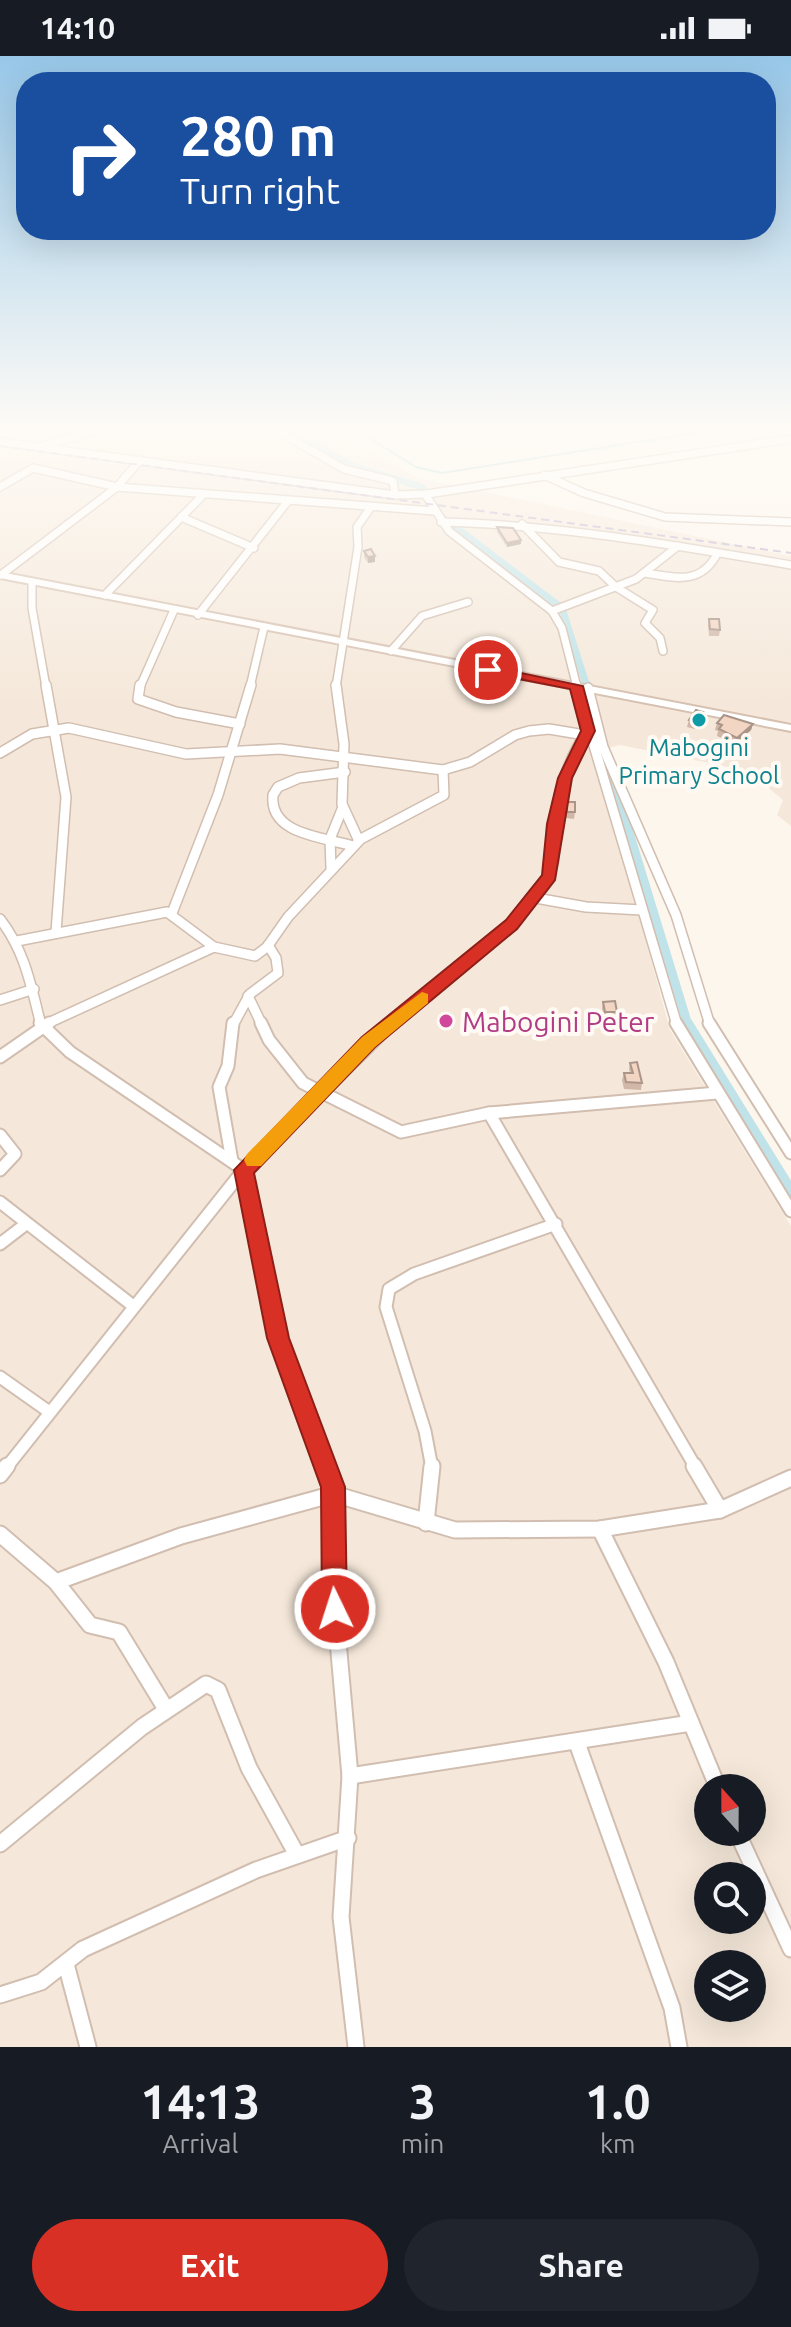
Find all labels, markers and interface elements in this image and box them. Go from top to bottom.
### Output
text: 14:10 [40,11,115,45]
icon: right [48,104,152,208]
text: 280 m [180,104,336,167]
text: Turn right [180,170,340,211]
pin [454,636,522,704]
icon: arrive [466,648,510,692]
marker: Mabogini Primary School [690,711,708,729]
place label: Mabogini Primary School [619,734,779,789]
place label: Mabogini Peter [462,1006,655,1037]
marker: Mabogini Peter [437,1012,455,1030]
position arrow [293,1567,377,1651]
north arrow [694,1774,766,1846]
map controls [694,1774,766,2022]
button: search [694,1862,766,1934]
button: layers [694,1950,766,2022]
text: 14:13 [140,2074,260,2128]
text: 3 [409,2074,436,2128]
text: 1.0 [585,2074,651,2128]
text: Arrival [163,2129,238,2158]
text: min [401,2129,444,2158]
text: km [600,2129,635,2158]
button: Exit [32,2219,388,2311]
button: Share [404,2219,759,2311]

